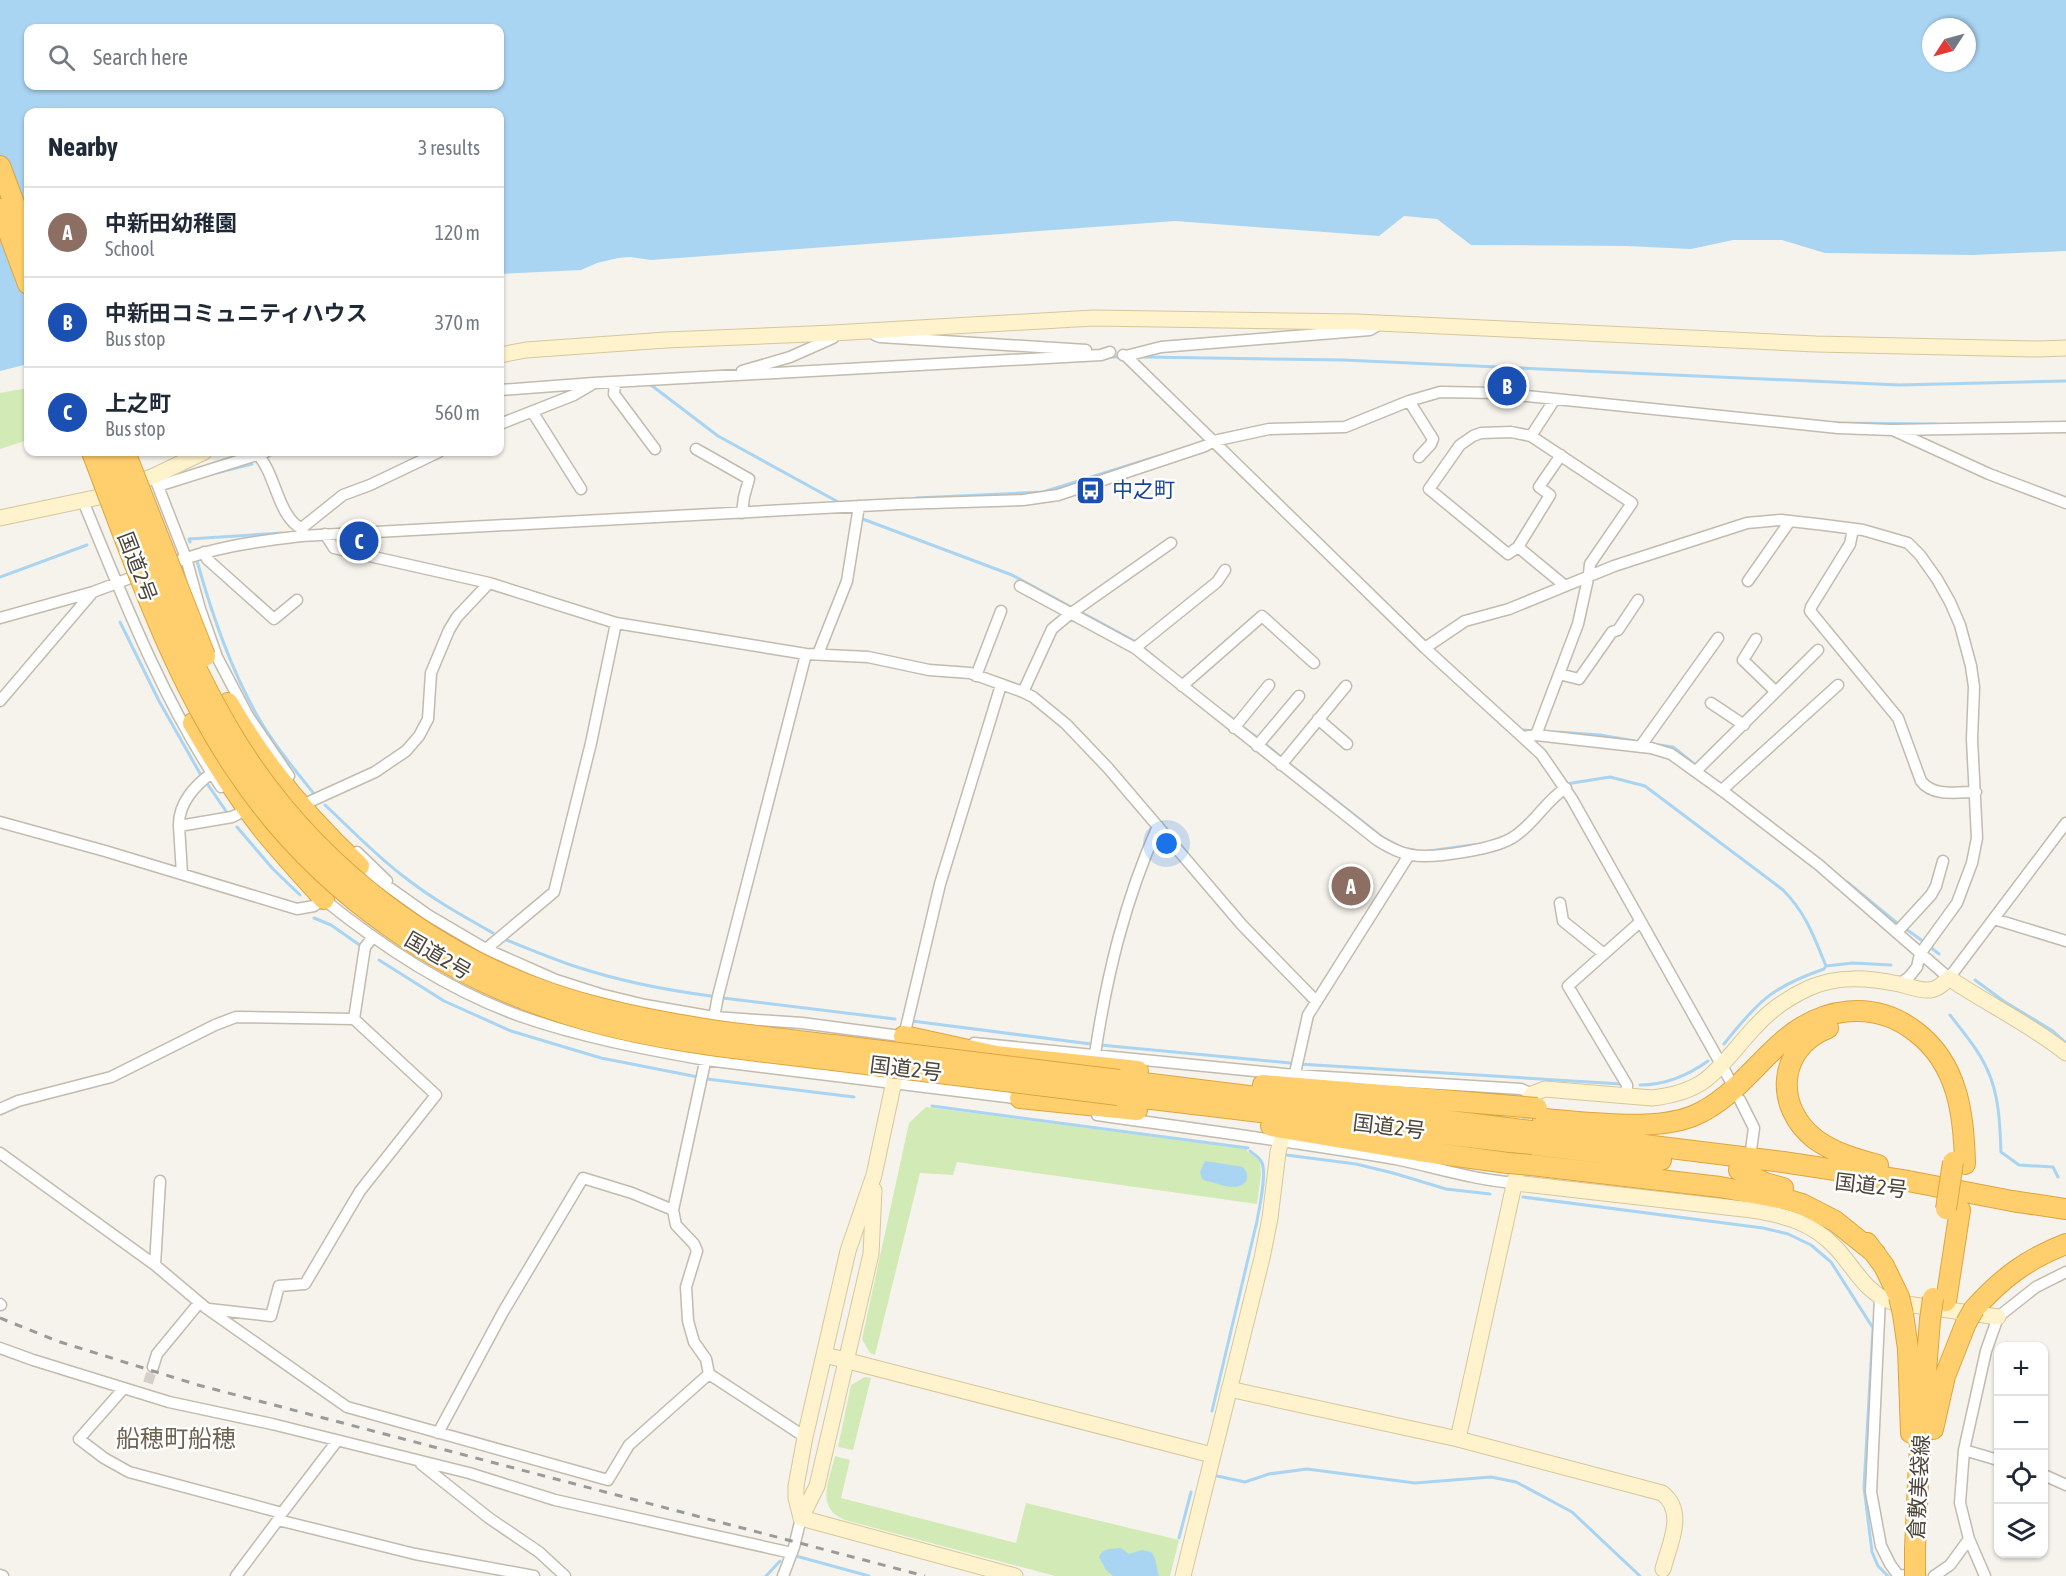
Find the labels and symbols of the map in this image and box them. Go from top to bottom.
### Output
north arrow [1922,18,1976,72]
pin: B [1488,364,1526,408]
bus stop icon: 中之町 [1075,474,1107,506]
place label: 中之町 [1112,477,1175,501]
pin: C [340,518,378,564]
street label: 国道2号 [114,528,162,605]
your location [1152,829,1181,858]
pin: A [1332,864,1370,908]
street label: 国道2号 [401,927,476,984]
street label: 国道2号 [868,1052,944,1084]
street label: 国道2号 [1351,1110,1427,1142]
street label: 国道2号 [1833,1169,1909,1201]
district label: 船穂町船穂 [116,1425,236,1452]
street label: 倉敷美袋線 [1903,1434,1933,1540]

